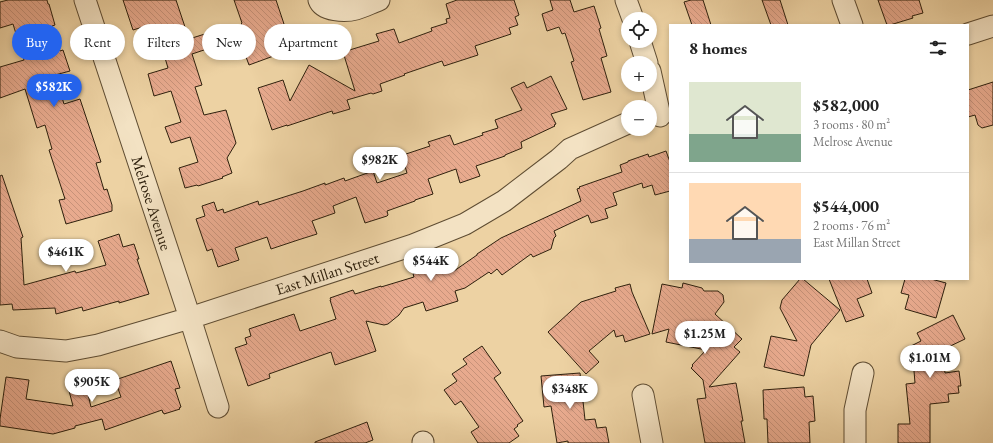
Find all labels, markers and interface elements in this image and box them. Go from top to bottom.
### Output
map controls [621,12,657,136]
button: locate [621,12,657,48]
chip: Buy [12,24,62,60]
chip: Rent [70,24,125,60]
chip: Filters [133,24,194,60]
chip: New [202,24,256,60]
chip: Apartment [264,24,352,60]
text: 8 homes [689,37,747,59]
icon: filters [927,37,949,59]
button: + [621,56,657,92]
pin: $582K [26,74,82,108]
text: $582K [36,78,72,95]
text: $582,000 [813,94,879,116]
icon: home [721,98,769,146]
button: − [621,100,657,136]
text: 3 rooms · 80 m² [813,116,890,133]
text: Melrose Avenue [813,133,893,150]
pin: $982K [352,147,408,181]
text: $982K [362,151,398,168]
street label: Melrose Avenue [126,153,177,253]
text: $544,000 [813,195,879,217]
icon: home [721,199,769,247]
text: 2 rooms · 76 m² [813,217,890,234]
text: East Millan Street [813,234,900,251]
pin: $461K [38,239,94,273]
text: $461K [48,243,84,260]
street label: East Millan Street [273,247,382,300]
pin: $544K [403,248,459,282]
text: $544K [413,252,449,269]
pin: $1.25M [672,321,738,355]
text: $1.25M [684,325,726,342]
pin: $1.01M [897,345,963,379]
text: $1.01M [909,349,951,366]
pin: $905K [64,369,120,403]
text: $905K [74,373,110,390]
pin: $348K [542,376,598,410]
text: $348K [552,380,588,397]

